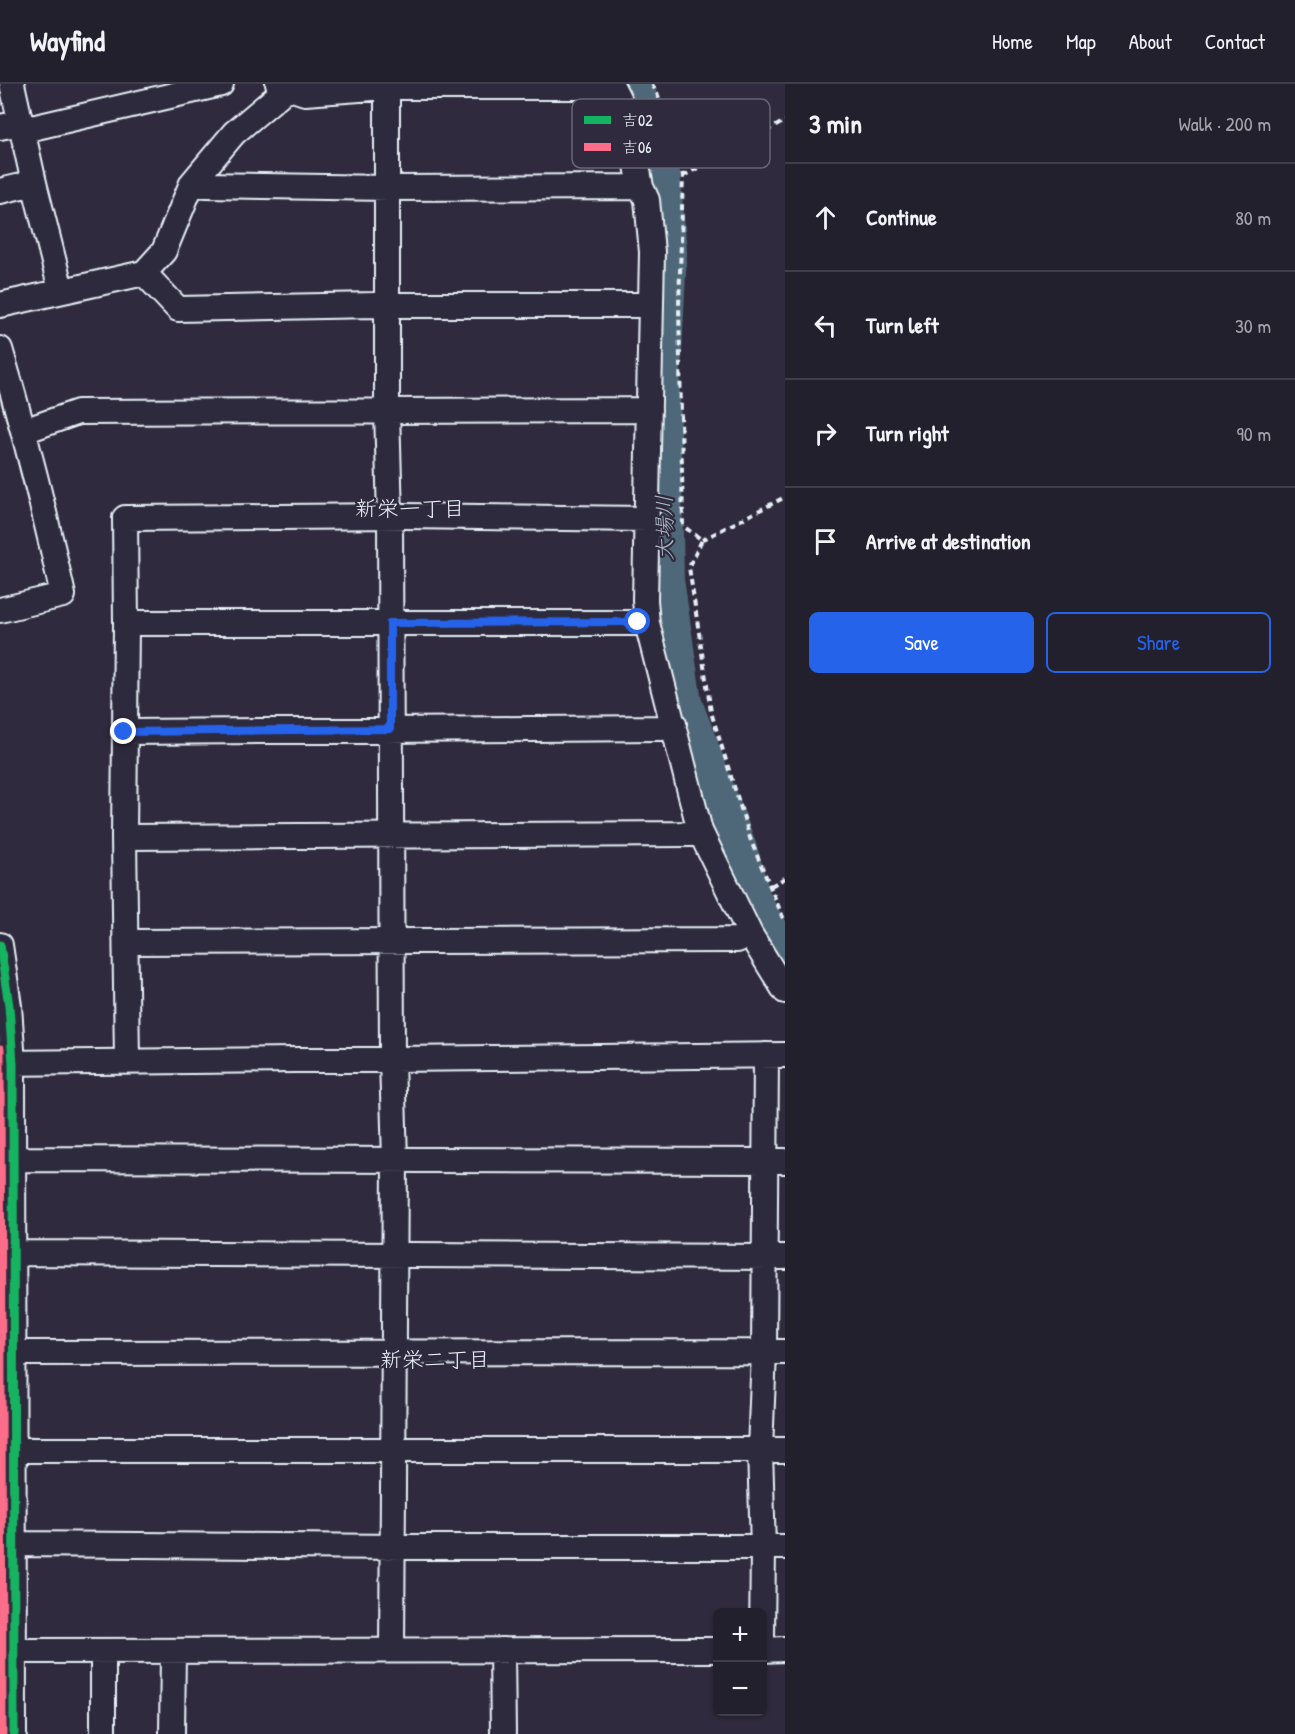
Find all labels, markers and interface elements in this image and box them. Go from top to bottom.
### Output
text: Wayfind [30,22,105,60]
text: Home [992,27,1033,56]
text: Map [1066,27,1096,56]
text: About [1129,27,1172,56]
text: Contact [1205,27,1265,56]
legend [572,99,770,168]
text: 3 min [809,106,862,141]
text: 吉02 [622,109,653,131]
text: Walk · 200 m [1179,110,1271,137]
text: 吉06 [622,136,652,158]
icon: ahead [809,201,842,234]
text: Continue [866,202,937,232]
text: 80 m [1235,204,1271,231]
icon: left [809,309,842,342]
text: Turn left [866,310,939,340]
text: 30 m [1235,312,1271,339]
icon: right [809,417,842,450]
text: Turn right [866,418,949,448]
text: 90 m [1237,420,1271,447]
district label: 新栄一丁目 [355,493,465,523]
water label: 大場川 [648,495,680,561]
icon: arrive [809,525,842,558]
text: Arrive at destination [866,526,1031,556]
route start [624,608,650,634]
button: Save [809,612,1034,673]
button: Share [1046,612,1271,673]
route end [110,718,136,744]
district label: 新栄二丁目 [380,1344,490,1374]
map controls [713,1608,767,1716]
button: + [713,1608,767,1662]
button: − [713,1662,767,1716]

